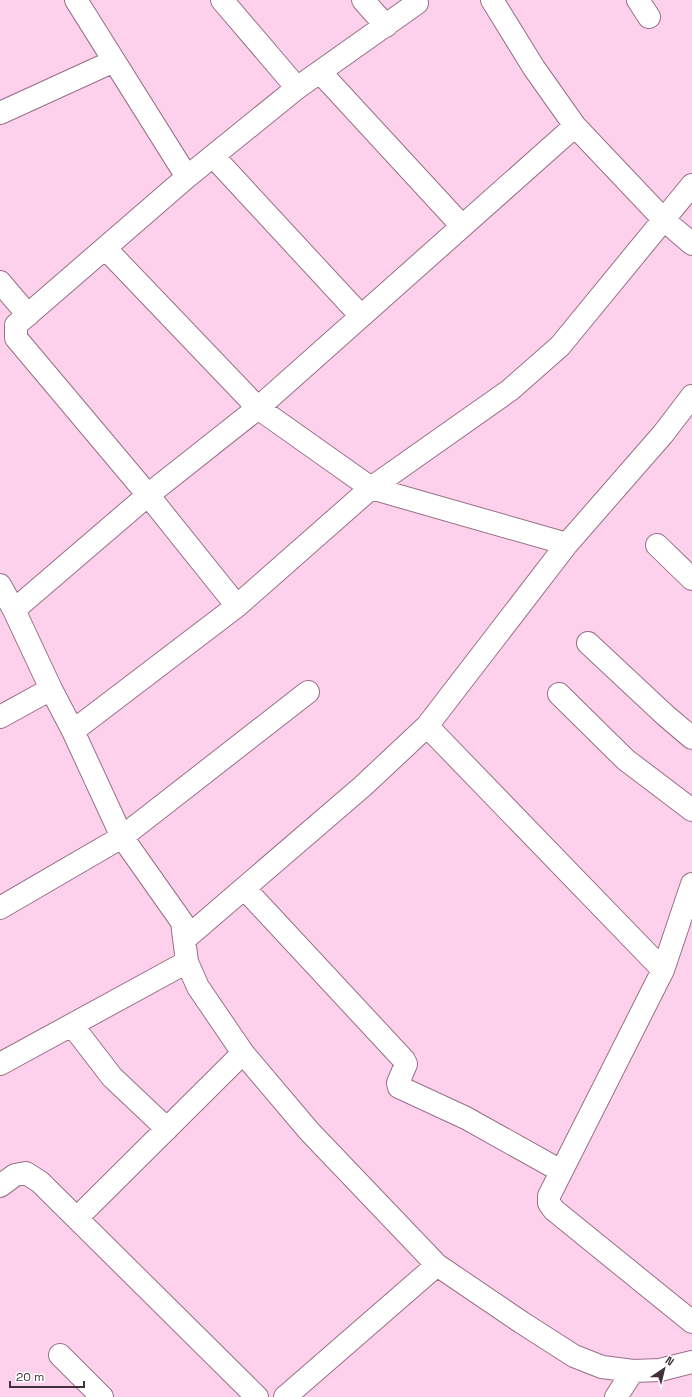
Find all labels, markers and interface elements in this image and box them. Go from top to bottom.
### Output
north arrow [644,1349,684,1389]
text: N [663,1353,677,1369]
scale bar [10,1363,84,1389]
text: 20 m [16,1369,44,1385]

